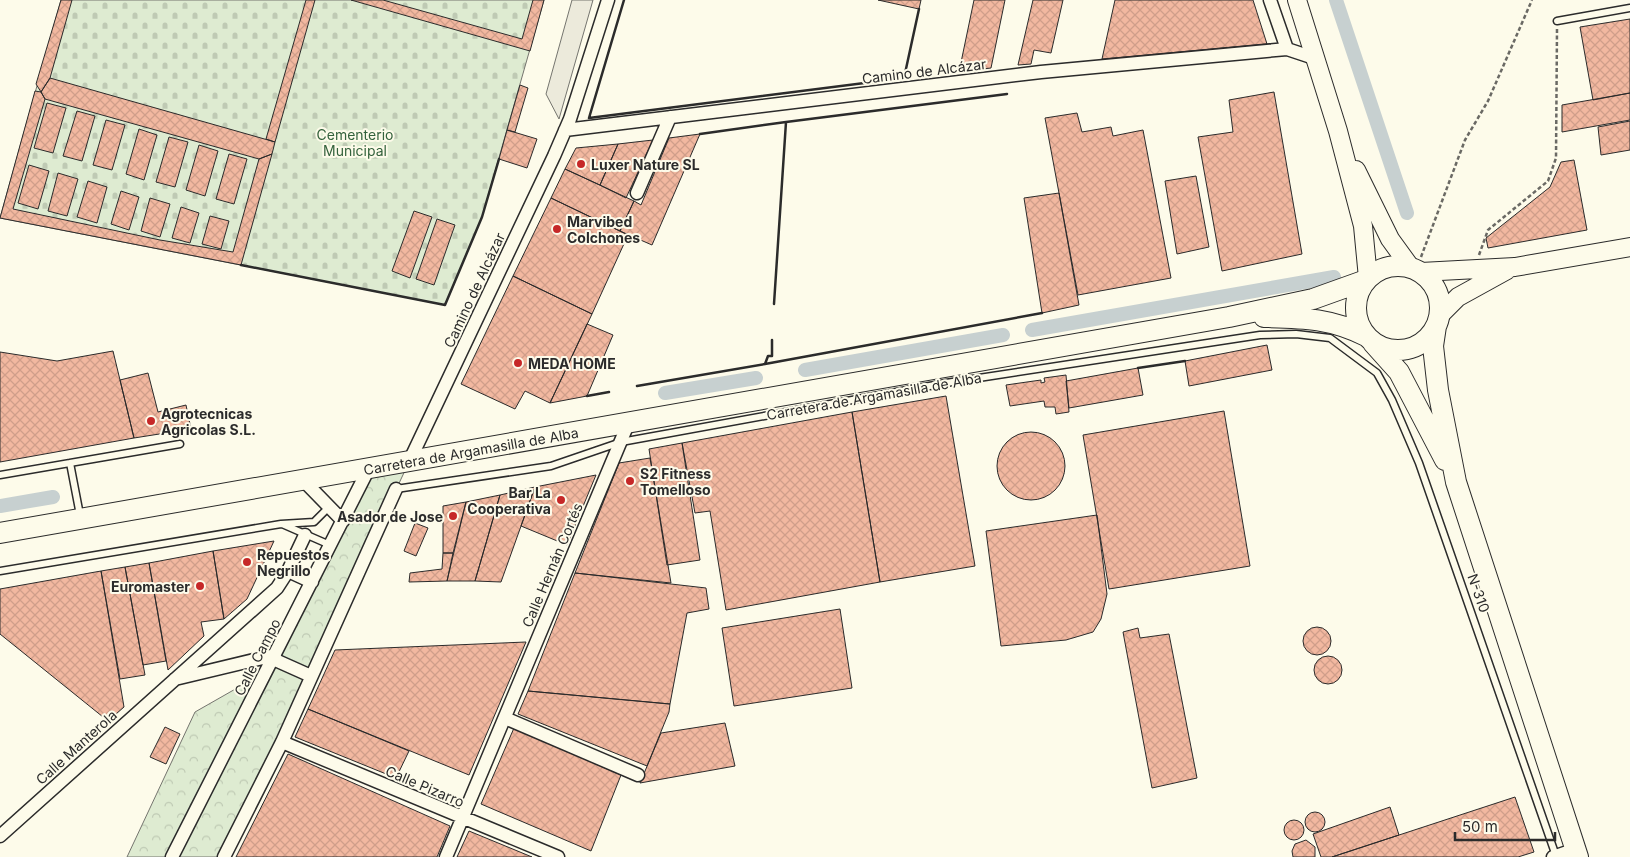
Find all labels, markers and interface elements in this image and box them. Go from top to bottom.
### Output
street label: Camino de Alcázar [861,55,987,87]
park label: Cementerio Municipal [317,126,393,159]
place label: Luxer Nature SL [591,156,700,173]
marker: Luxer Nature SL [575,158,587,170]
place label: Marvibed Colchones [567,213,640,246]
marker: Marvibed Colchones [551,223,563,235]
street label: Camino de Alcázar [440,230,508,350]
place label: MEDA HOME [528,355,616,372]
marker: MEDA HOME [512,357,524,369]
street label: Carretera de Argamasilla de Alba [765,369,983,423]
place label: Agrotecnicas Agricolas S.L. [161,405,256,438]
marker: Agrotecnicas Agricolas S.L. [145,415,157,427]
street label: Carretera de Argamasilla de Alba [362,424,580,478]
place label: S2 Fitness Tomelloso [640,465,711,498]
marker: S2 Fitness Tomelloso [624,475,636,487]
place label: Bar La Cooperativa [467,484,551,517]
marker: Bar La Cooperativa [555,494,567,506]
street label: Calle Hernán Cortés [518,500,586,630]
place label: Asador de Jose [337,508,443,525]
marker: Asador de Jose [447,510,459,522]
place label: Repuestos Negrillo [257,546,330,579]
marker: Repuestos Negrillo [241,556,253,568]
street label: N-310 [1464,571,1494,615]
place label: Euromaster [111,578,190,595]
marker: Euromaster [194,580,206,592]
street label: Calle Campo [230,616,284,698]
street label: Calle Manterola [32,706,120,788]
street label: Calle Pizarro [383,762,467,810]
scale bar [1455,810,1555,842]
text: 50 m [1462,817,1498,836]

